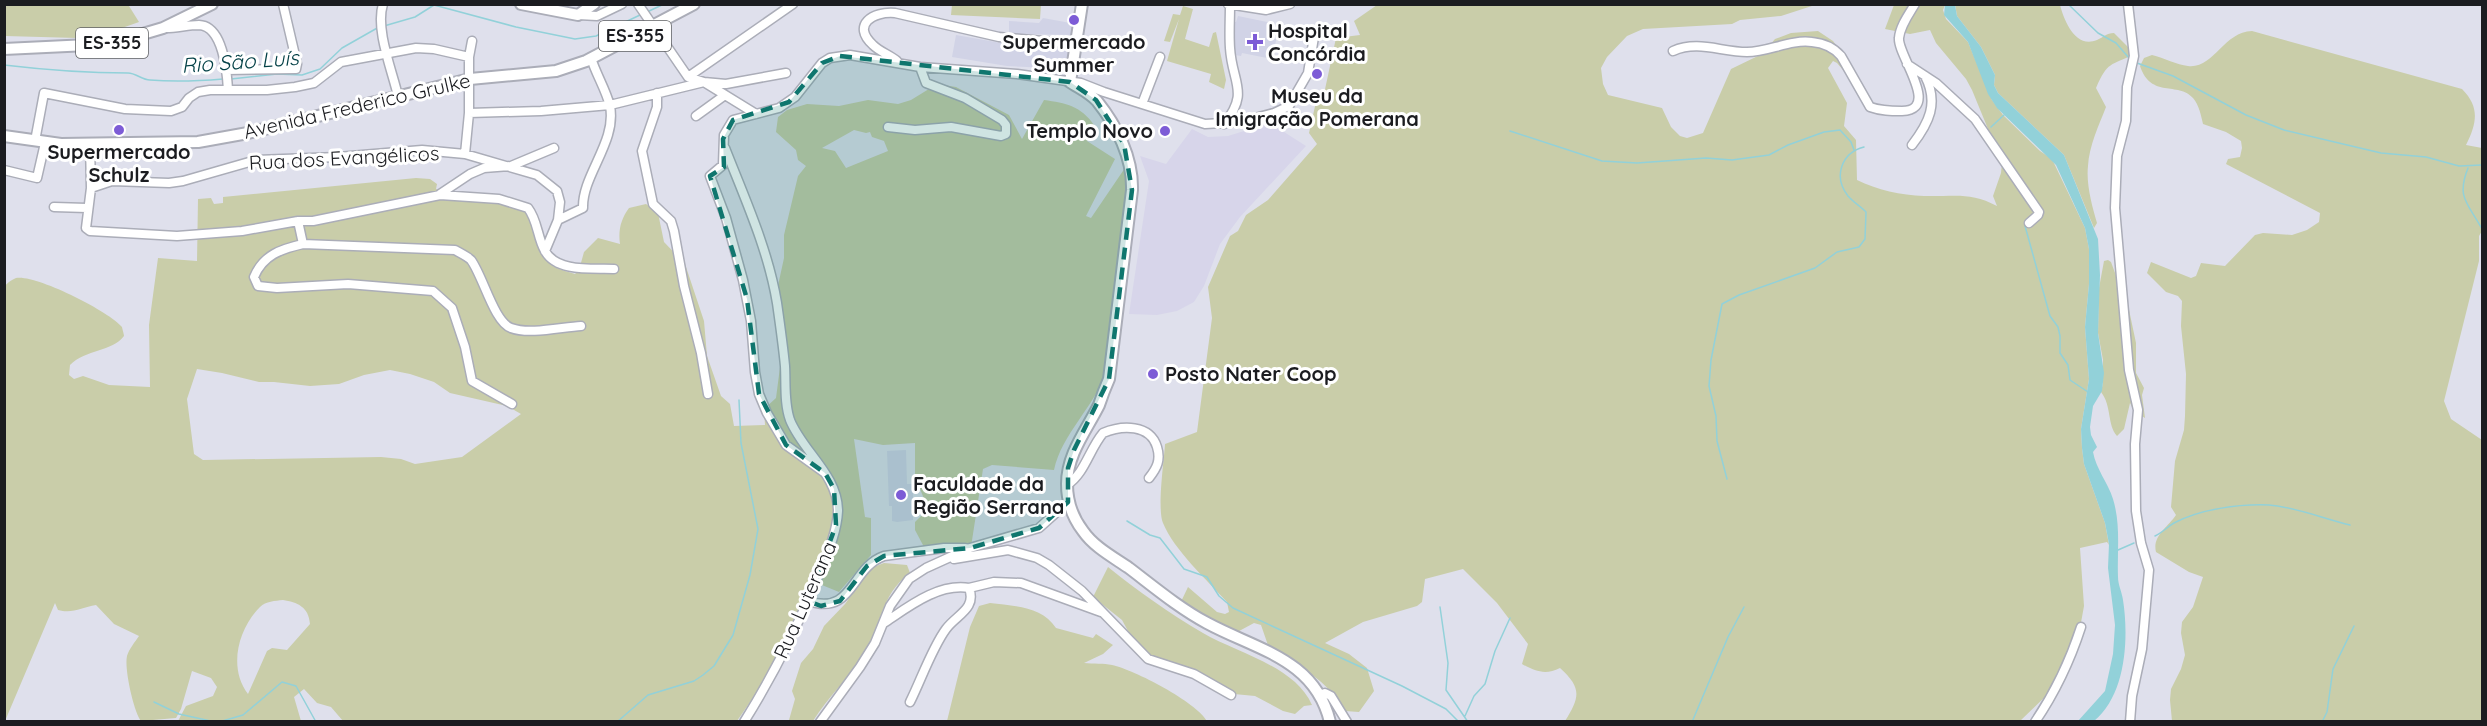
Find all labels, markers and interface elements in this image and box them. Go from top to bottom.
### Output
marker: Supermercado Summer [1067,13,1081,27]
place label: Hospital Concórdia [1268,18,1366,66]
road number: ES-355 [599,21,671,51]
road number: ES-355 [76,28,148,58]
place label: Supermercado Summer [1002,29,1146,77]
marker: Hospital Concórdia [1246,33,1264,51]
water label: Rio São Luís [180,44,301,78]
street label: Avenida Frederico Grulke [241,67,473,144]
marker: Museu da Imigração Pomerana [1310,67,1324,81]
place label: Museu da Imigração Pomerana [1215,83,1419,131]
place label: Templo Novo [1026,118,1153,143]
marker: Supermercado Schulz [112,123,126,137]
marker: Templo Novo [1158,124,1172,138]
place label: Supermercado Schulz [47,139,191,187]
street label: Rua dos Evangélicos [248,140,440,175]
place label: Posto Nater Coop [1165,361,1337,386]
marker: Posto Nater Coop [1146,367,1160,381]
place label: Faculdade da Região Serrana [913,471,1064,519]
marker: Faculdade da Região Serrana [894,488,908,502]
street label: Rua Luterana [768,537,841,662]

